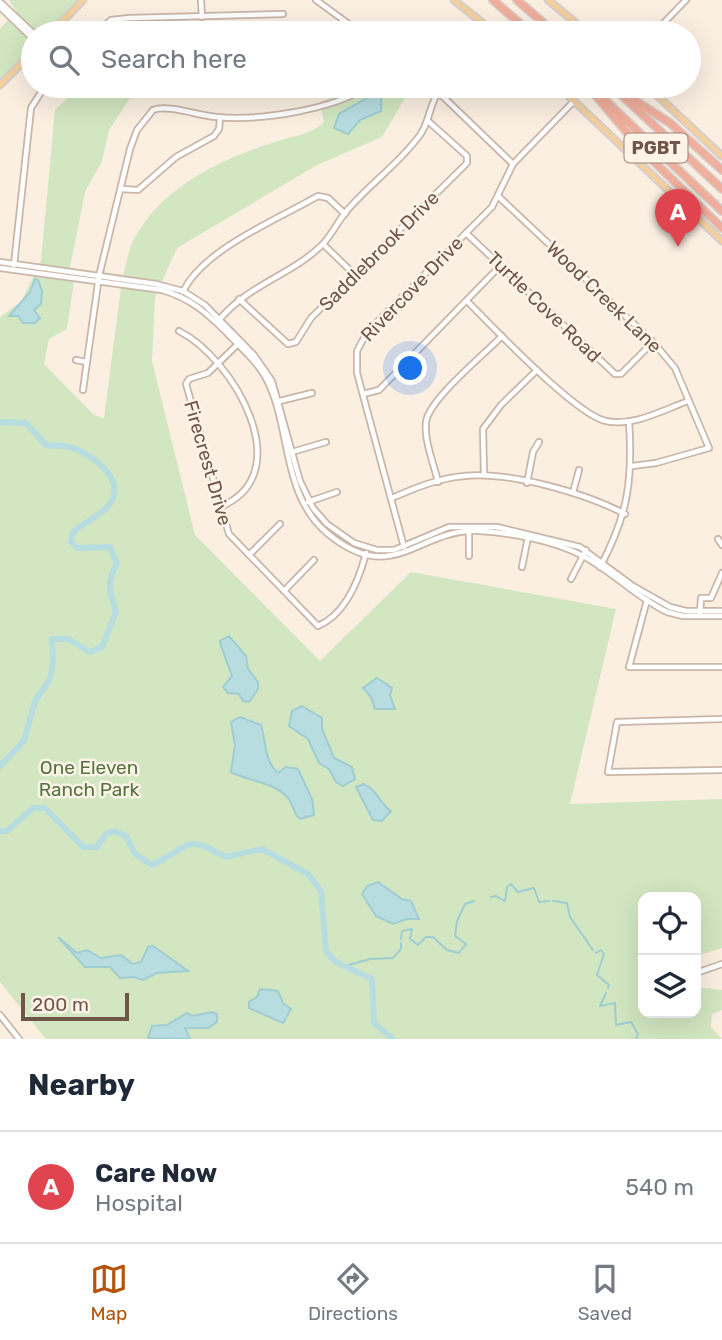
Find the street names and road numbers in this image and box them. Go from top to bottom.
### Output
road number: PGBT [624,134,688,162]
street label: Saddlebrook Drive [314,186,444,316]
street label: Rivercove Drive [356,232,468,346]
street label: Wood Creek Lane [542,236,666,358]
street label: Turtle Cove Road [482,247,606,367]
street label: Firecrest Drive [179,398,237,528]

